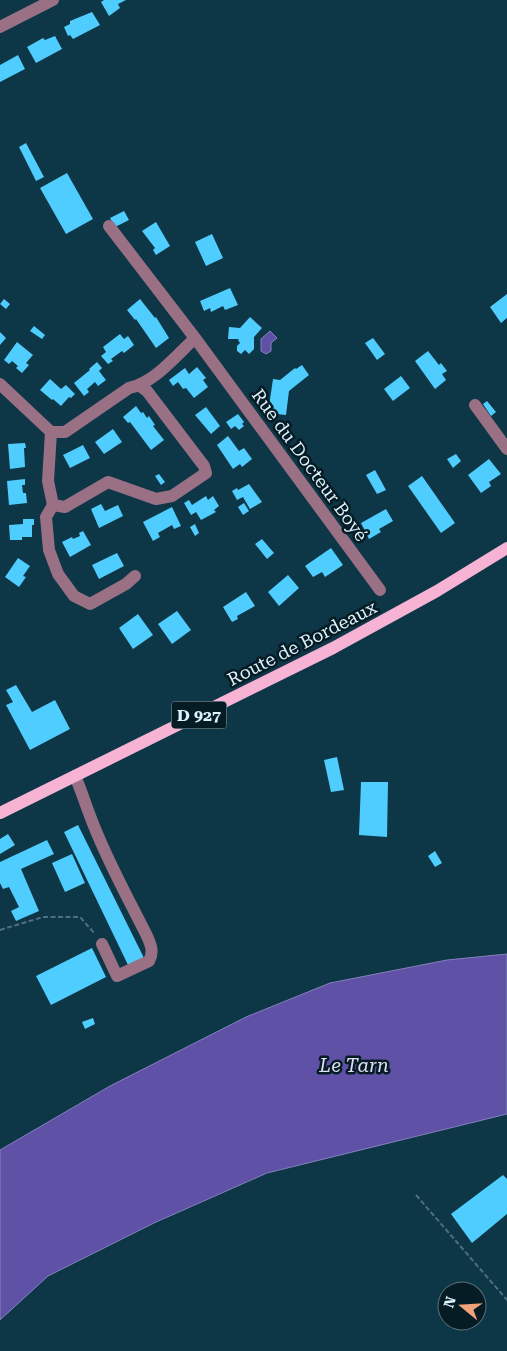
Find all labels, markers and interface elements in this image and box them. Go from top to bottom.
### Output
street label: Rue du Docteur Boyé [248,385,372,545]
street label: Route de Bordeaux [224,596,381,690]
road number: D 927 [172,702,226,728]
water label: Le Tarn [318,1054,389,1077]
north arrow [437,1281,487,1331]
text: N [440,1294,459,1310]

